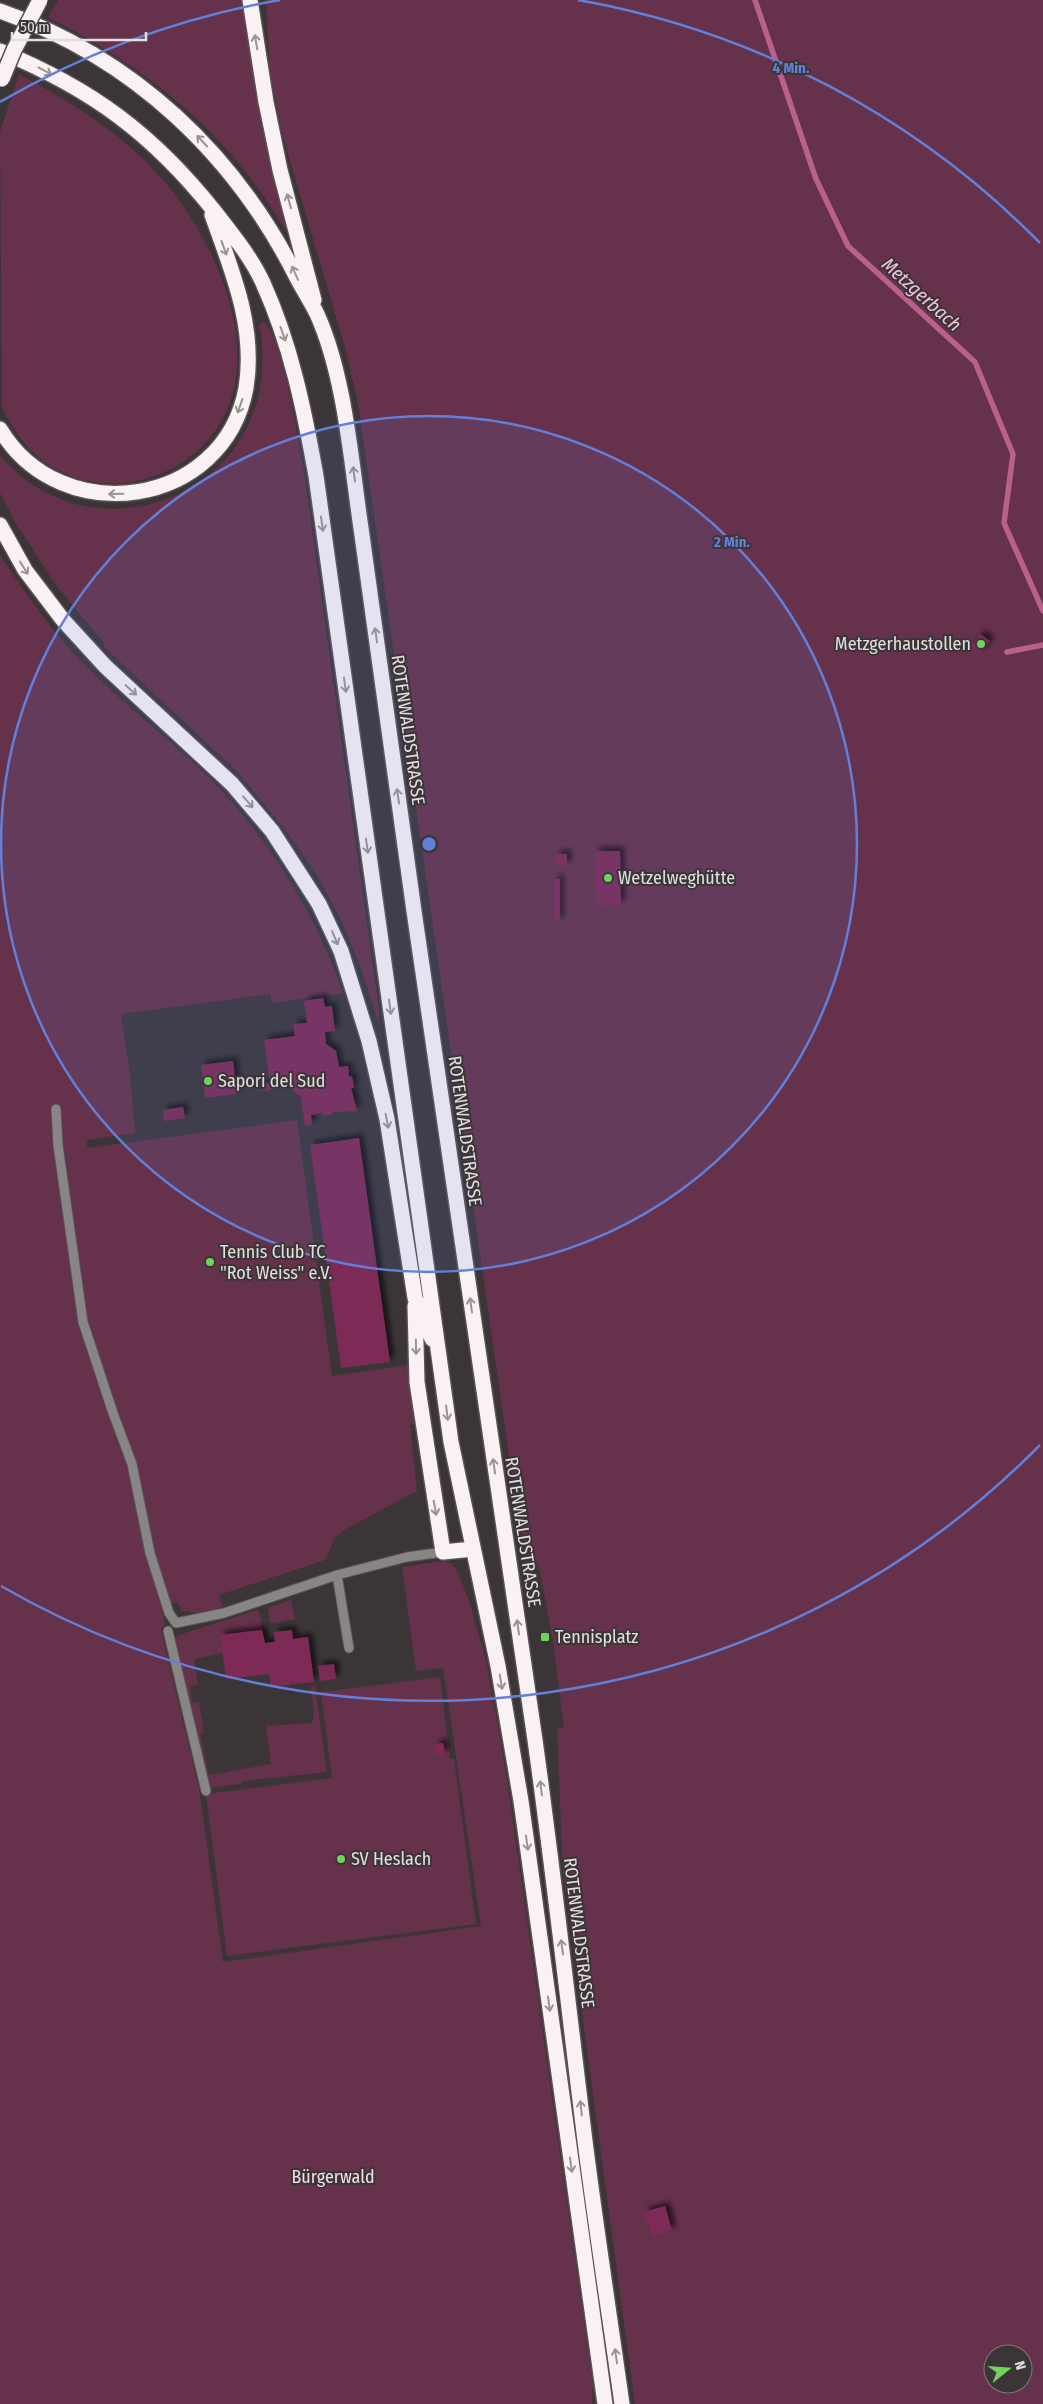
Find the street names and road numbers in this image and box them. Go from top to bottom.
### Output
street label: ROTENWALDSTRASSE [387,653,429,807]
street label: ROTENWALDSTRASSE [444,1054,486,1208]
street label: ROTENWALDSTRASSE [500,1455,546,1609]
street label: ROTENWALDSTRASSE [559,1856,599,2010]

